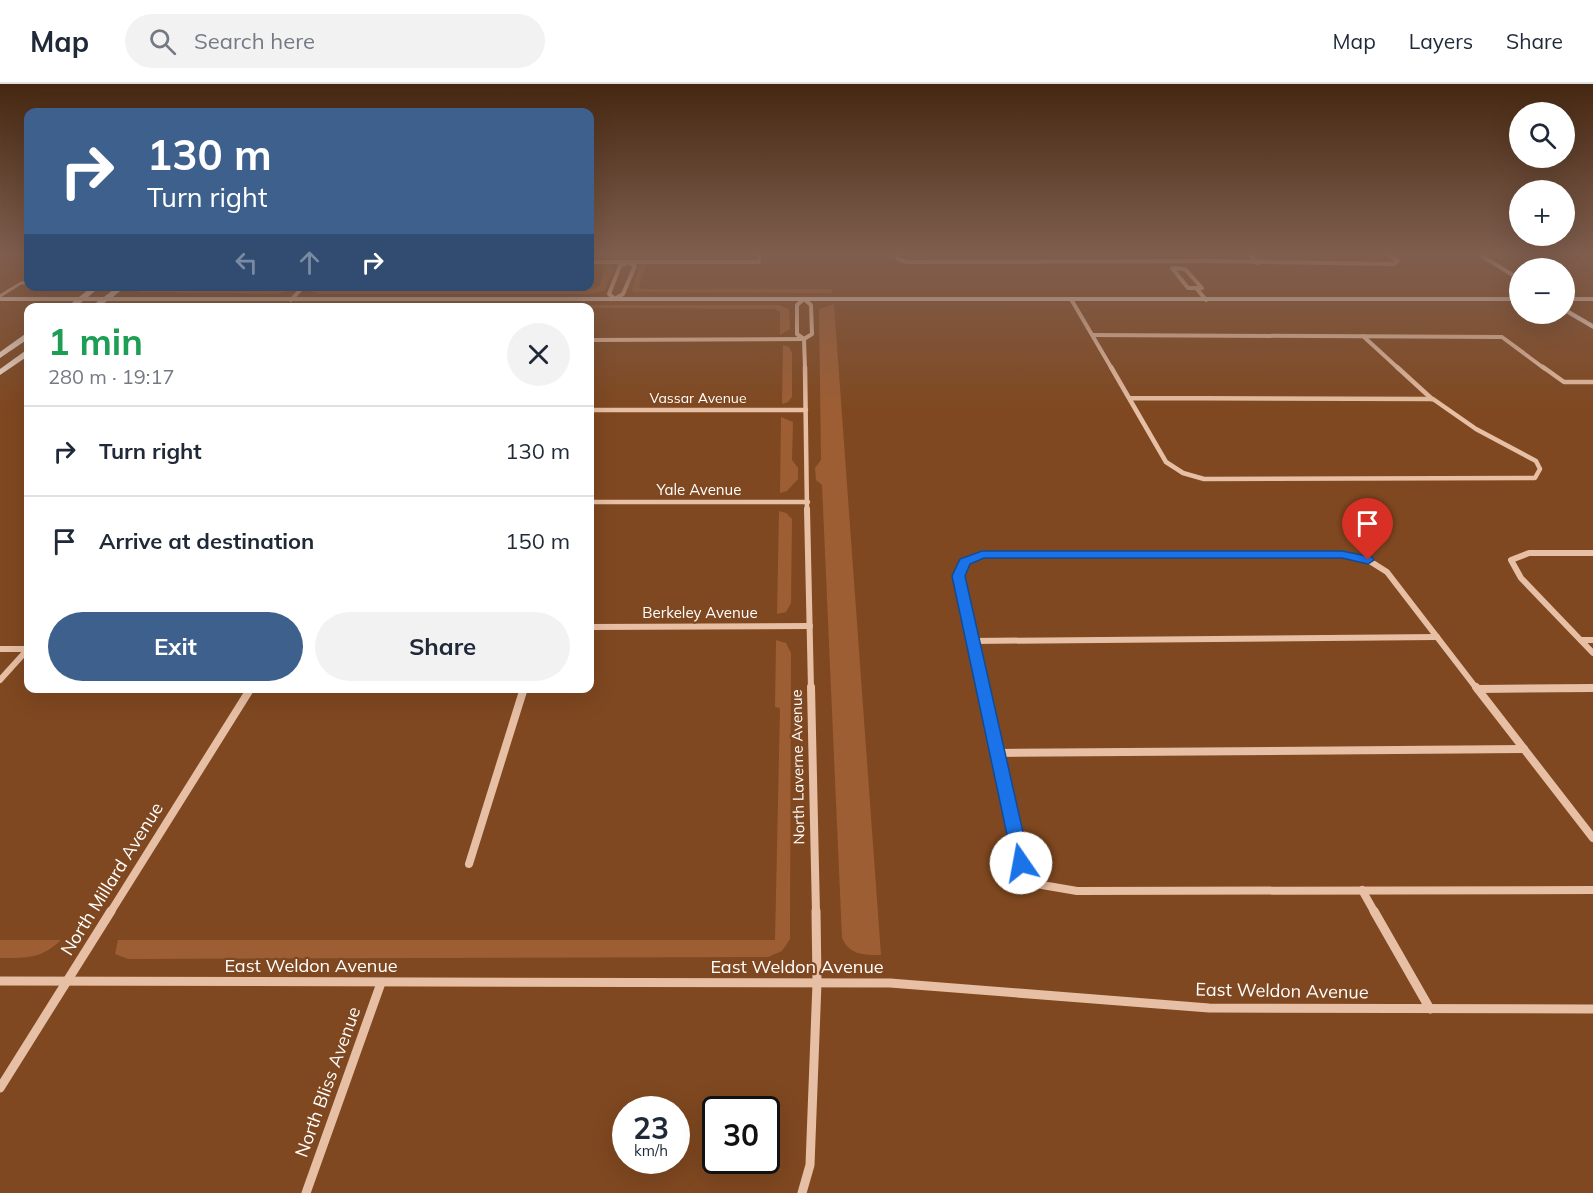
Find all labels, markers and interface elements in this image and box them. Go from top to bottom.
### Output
search box [125,14,545,68]
text: Map [30,24,89,59]
icon: search [146,25,179,58]
text: Search here [194,27,315,55]
text: Map [1333,28,1376,54]
text: Layers [1409,28,1473,54]
text: Share [1506,28,1563,54]
map controls [1509,102,1575,324]
button: search [1509,102,1575,168]
text: 130 m [147,128,272,181]
icon: right [48,132,126,210]
text: Turn right [147,180,267,214]
button: + [1509,180,1575,246]
icon: left [230,246,263,279]
icon: ahead [293,246,326,279]
icon: right [356,246,389,279]
button: − [1509,258,1575,324]
text: 1 min [48,319,143,364]
button: close [507,323,570,386]
text: 280 m · 19:17 [48,364,174,389]
street label: Vassar Avenue [649,389,747,407]
icon: right [48,435,81,468]
text: Turn right [99,437,202,465]
text: 130 m [505,437,570,465]
street label: Yale Avenue [656,480,741,499]
pin [1342,498,1393,560]
icon: arrive [1351,507,1384,540]
icon: arrive [48,525,81,558]
text: Arrive at destination [99,527,314,555]
text: 150 m [505,527,570,555]
street label: Berkeley Avenue [642,603,758,622]
button: Exit [48,612,303,681]
button: Share [315,612,570,681]
street label: North Laverne Avenue [787,689,808,845]
street label: North Millard Avenue [55,798,168,959]
position arrow [989,831,1053,895]
street label: East Weldon Avenue [224,954,398,977]
street label: East Weldon Avenue [710,955,884,978]
street label: East Weldon Avenue [1195,977,1369,1004]
street label: North Bliss Avenue [290,1003,365,1160]
speed limit sign: 30 [702,1096,780,1174]
text: 23 [633,1109,669,1147]
text: km/h [634,1141,668,1160]

